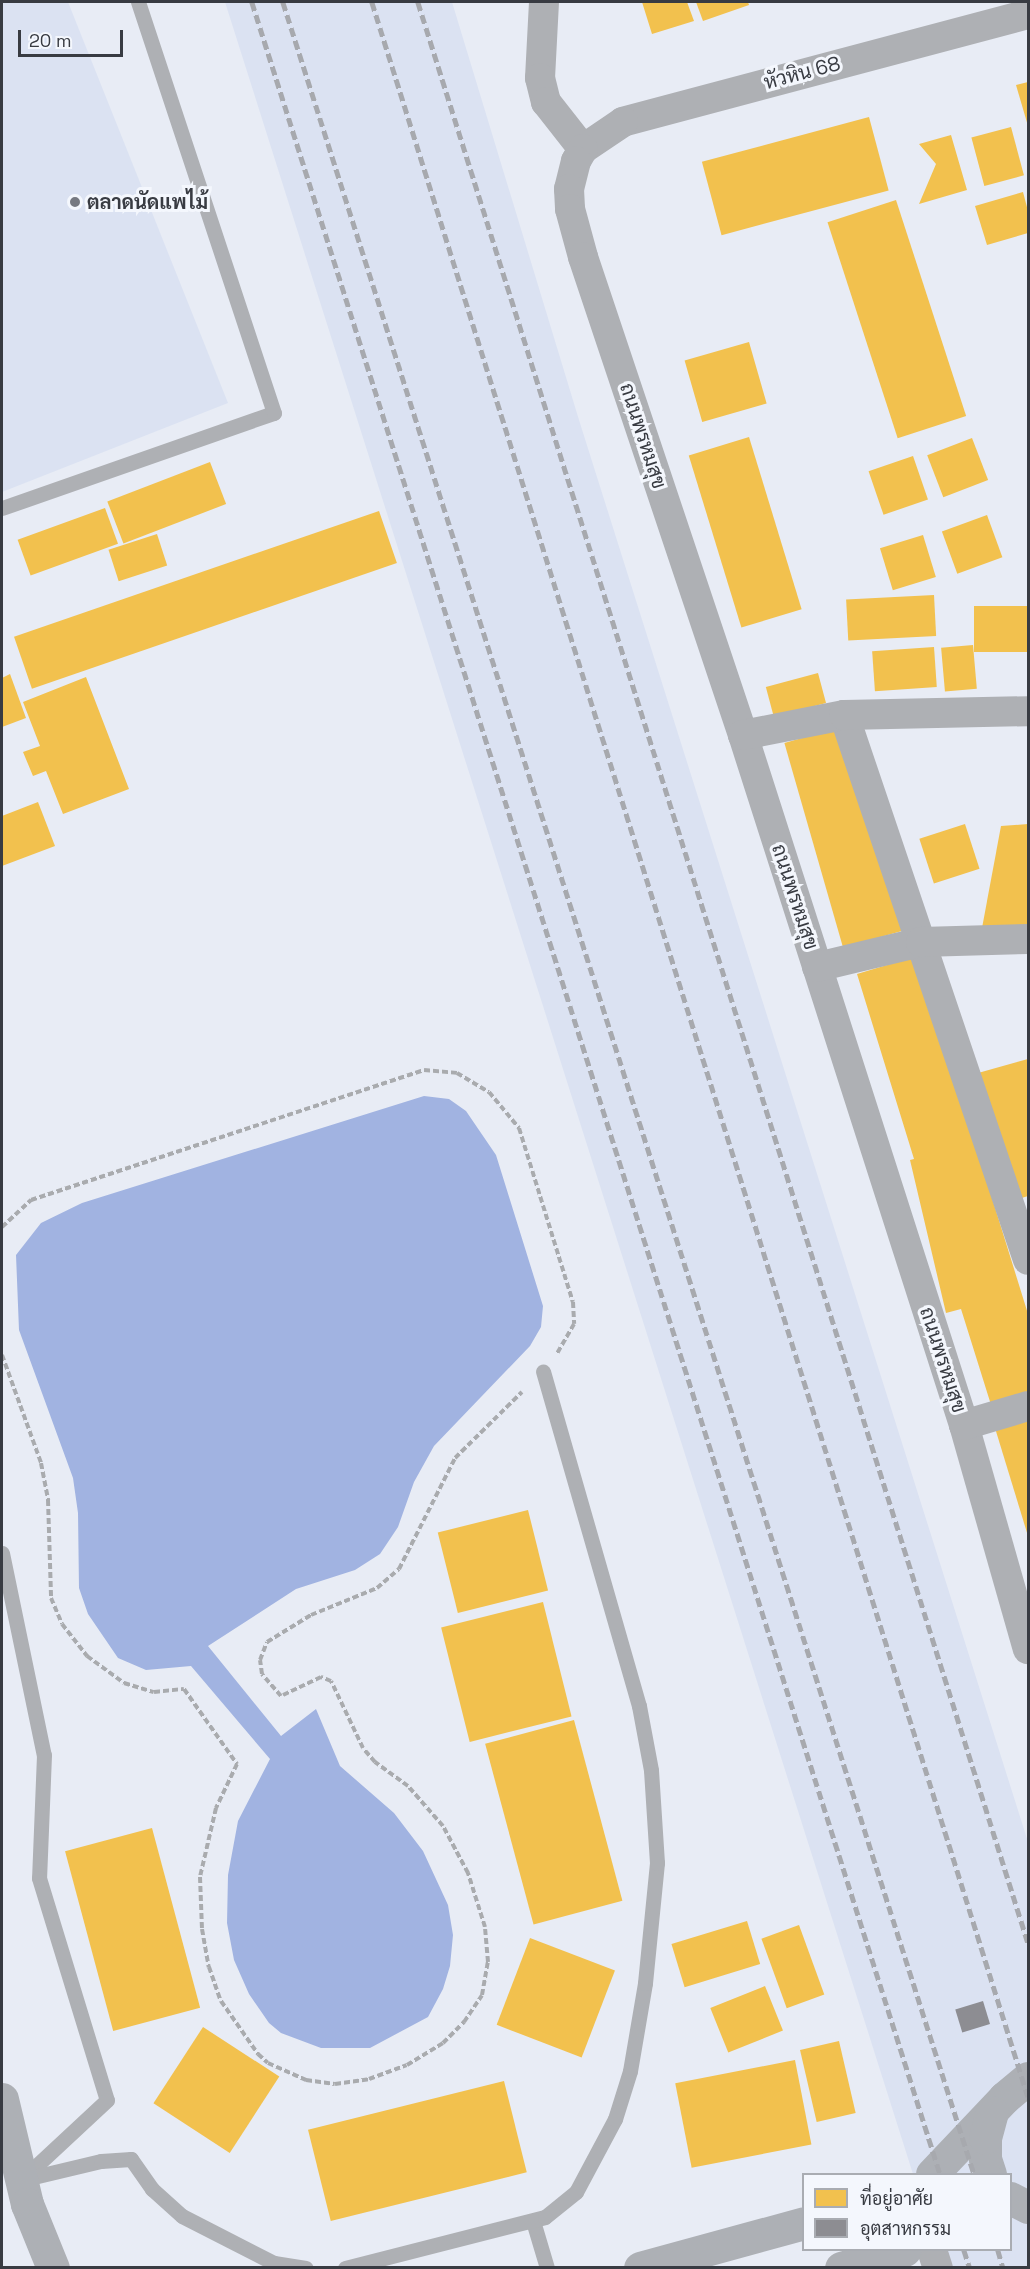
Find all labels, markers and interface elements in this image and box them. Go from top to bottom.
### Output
scale bar [21,18,126,56]
text: 20 m [29,29,72,52]
street label: หัวหิน 68 [761,51,843,95]
place label: ตลาดนัดแพไม้ [87,190,208,214]
marker: ตลาดนัดแพไม้ [68,195,82,209]
street label: ถนนพรหมสุข [615,380,671,492]
street label: ถนนพรหมสุข [767,841,823,953]
street label: ถนนพรหมสุข [915,1304,971,1416]
legend [802,2173,1012,2251]
text: ที่อยู่อาศัย [860,2187,933,2210]
text: อุตสาหกรรม [860,2217,951,2240]

